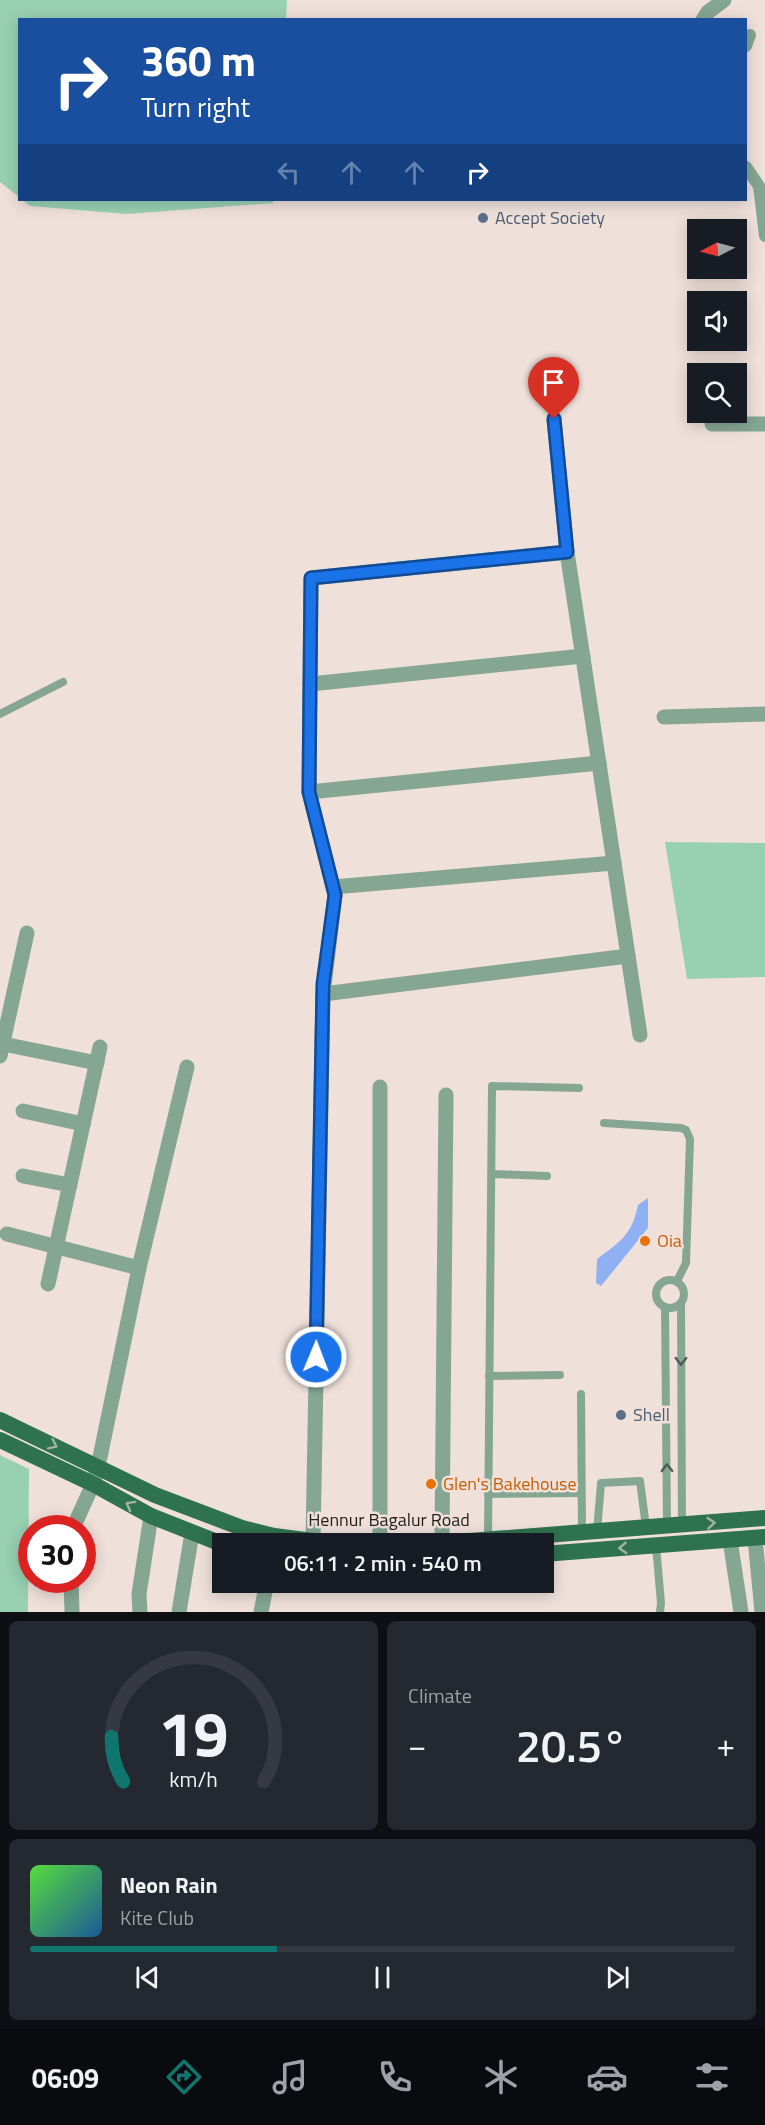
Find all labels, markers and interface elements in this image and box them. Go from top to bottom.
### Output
text: 360 m [141,28,256,92]
icon: right [42,42,120,120]
text: Turn right [141,86,250,127]
icon: left [272,156,305,189]
icon: ahead [335,156,368,189]
icon: ahead [398,156,431,189]
icon: right [461,156,494,189]
place label: Accept Society [495,204,605,231]
marker: Accept Society [476,211,490,225]
north arrow [687,219,747,279]
map controls [687,219,747,423]
button: sound [687,291,747,351]
pin [528,357,579,419]
button: search [687,363,747,423]
icon: arrive [537,366,570,399]
place label: Oia [657,1227,682,1254]
marker: Oia [638,1234,652,1248]
position arrow [284,1325,348,1389]
one-way arrow [675,1357,687,1366]
place label: Shell [633,1401,670,1428]
marker: Shell [614,1408,628,1422]
one-way arrow [46,1438,57,1450]
one-way arrow [660,1464,673,1473]
place label: Glen's Bakehouse [443,1470,577,1497]
marker: Glen's Bakehouse [424,1477,438,1491]
one-way arrow [126,1500,136,1512]
street label: Hennur Bagalur Road [308,1506,470,1533]
speed limit sign: 30 [18,1515,96,1593]
one-way arrow [707,1517,716,1530]
one-way arrow [618,1541,627,1554]
text: 06:11 · 2 min · 540 m [284,1546,482,1580]
text: Climate [408,1680,472,1711]
text: 19 [159,1685,228,1780]
text: 20.5° [516,1711,627,1779]
text: − [408,1720,426,1770]
text: + [717,1720,735,1770]
text: km/h [169,1764,218,1796]
text: Neon Rain [120,1868,218,1902]
text: Kite Club [120,1902,194,1933]
icon: previous [131,1961,164,1994]
icon: pause [366,1961,399,1994]
icon: next [601,1961,634,1994]
icon: directions [163,2056,205,2098]
icon: music [269,2056,311,2098]
icon: phone [374,2056,416,2098]
icon: climate [480,2056,522,2098]
icon: car [586,2056,628,2098]
icon: filters [691,2056,733,2098]
text: 06:09 [32,2057,99,2098]

